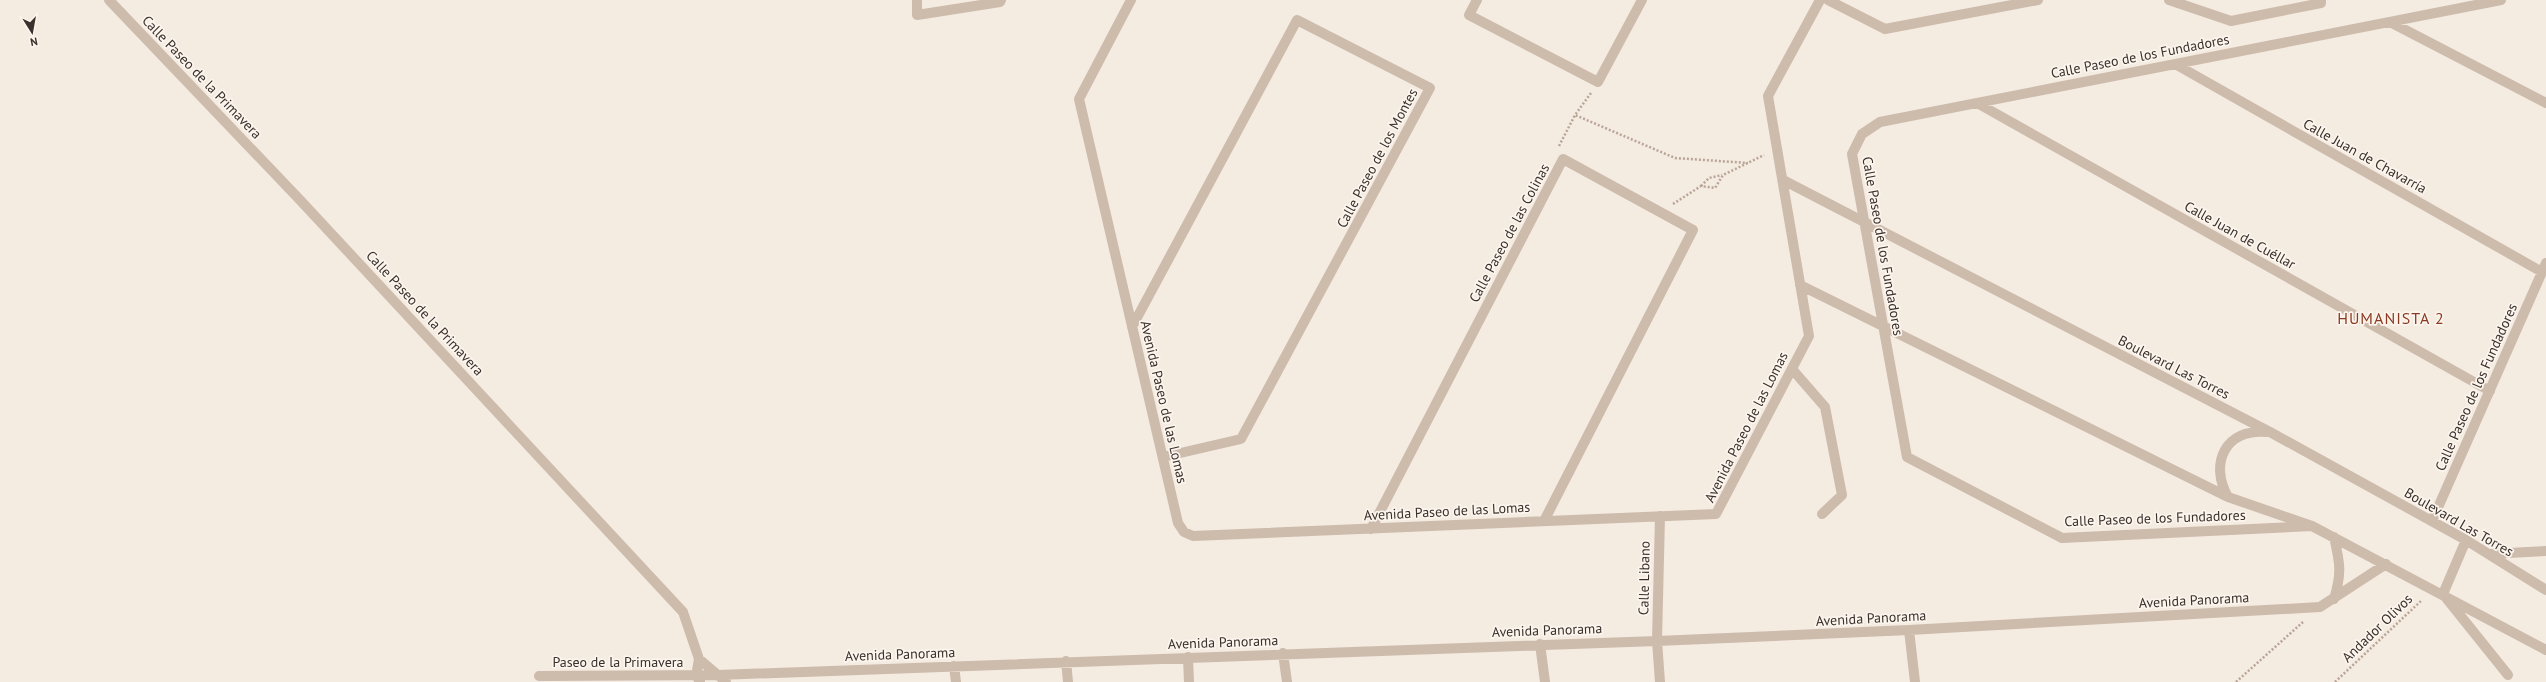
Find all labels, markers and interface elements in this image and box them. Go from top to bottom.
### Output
street label: Calle Paseo de la Primavera [138,11,266,143]
north arrow [12,12,52,52]
street label: Calle Paseo de los Fundadores [2049,30,2231,82]
text: N [29,34,39,49]
street label: Calle Paseo de los Montes [1333,85,1422,231]
street label: Calle Juan de Chavarría [2300,115,2430,197]
street label: Calle Paseo de los Fundadores [1858,155,1908,337]
street label: Calle Paseo de las Colinas [1465,160,1553,305]
street label: Calle Juan de Cuéllar [2181,197,2299,273]
street label: Calle Paseo de la Primavera [362,247,488,379]
street label: Calle Paseo de los Fundadores [2431,300,2521,474]
district label: HUMANISTA 2 [2337,308,2445,328]
street label: Avenida Paseo de las Lomas [1136,319,1192,485]
street label: Boulevard Las Torres [2115,331,2233,403]
street label: Avenida Paseo de las Lomas [1700,349,1792,505]
street label: Boulevard Las Torres [2401,483,2517,561]
street label: Avenida Paseo de las Lomas [1363,498,1531,524]
street label: Calle Paseo de los Fundadores [2064,506,2246,530]
street label: Calle Libano [1634,541,1654,615]
street label: Avenida Panorama [2138,588,2250,612]
street label: Andador Olivos [2338,590,2416,666]
street label: Avenida Panorama [1815,606,1927,630]
street label: Avenida Panorama [1491,619,1603,641]
street label: Avenida Panorama [1167,631,1279,653]
street label: Avenida Panorama [844,643,956,665]
street label: Paseo de la Primavera [552,653,684,671]

